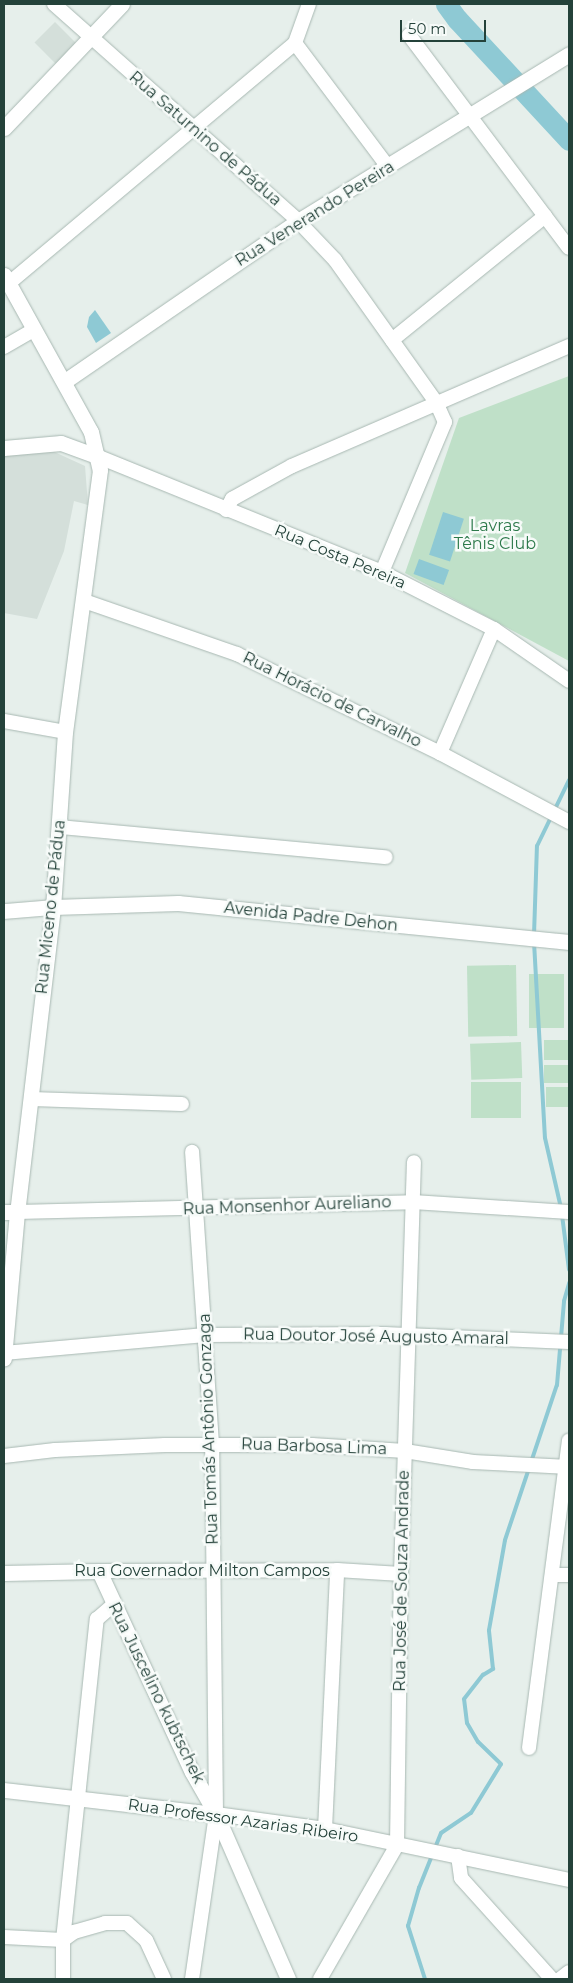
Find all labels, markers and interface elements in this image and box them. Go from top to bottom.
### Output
scale bar [403,10,489,42]
text: 50 m [408,19,446,38]
street label: Rua Saturnino de Pádua [125,68,285,210]
street label: Rua Venerando Pereira [232,157,398,271]
park label: Lavras Tênis Club [454,516,536,554]
street label: Rua Costa Pereira [271,521,409,593]
street label: Rua Horácio de Carvalho [239,648,425,752]
street label: Rua Miceno de Pádua [32,819,70,995]
street label: Avenida Padre Dehon [223,898,399,936]
street label: Rua Monsenhor Aureliano [182,1193,392,1219]
street label: Rua Tomás Antônio Gonzaga [195,1313,223,1545]
street label: Rua Doutor José Augusto Amaral [243,1325,509,1349]
street label: Rua Barbosa Lima [241,1435,387,1459]
street label: Rua José de Souza Andrade [390,1470,414,1692]
street label: Rua Governador Milton Campos [74,1561,330,1581]
street label: Rua Juscelino kubtschek [104,1599,208,1787]
street label: Rua Professor Azarias Ribeiro [127,1795,359,1847]

